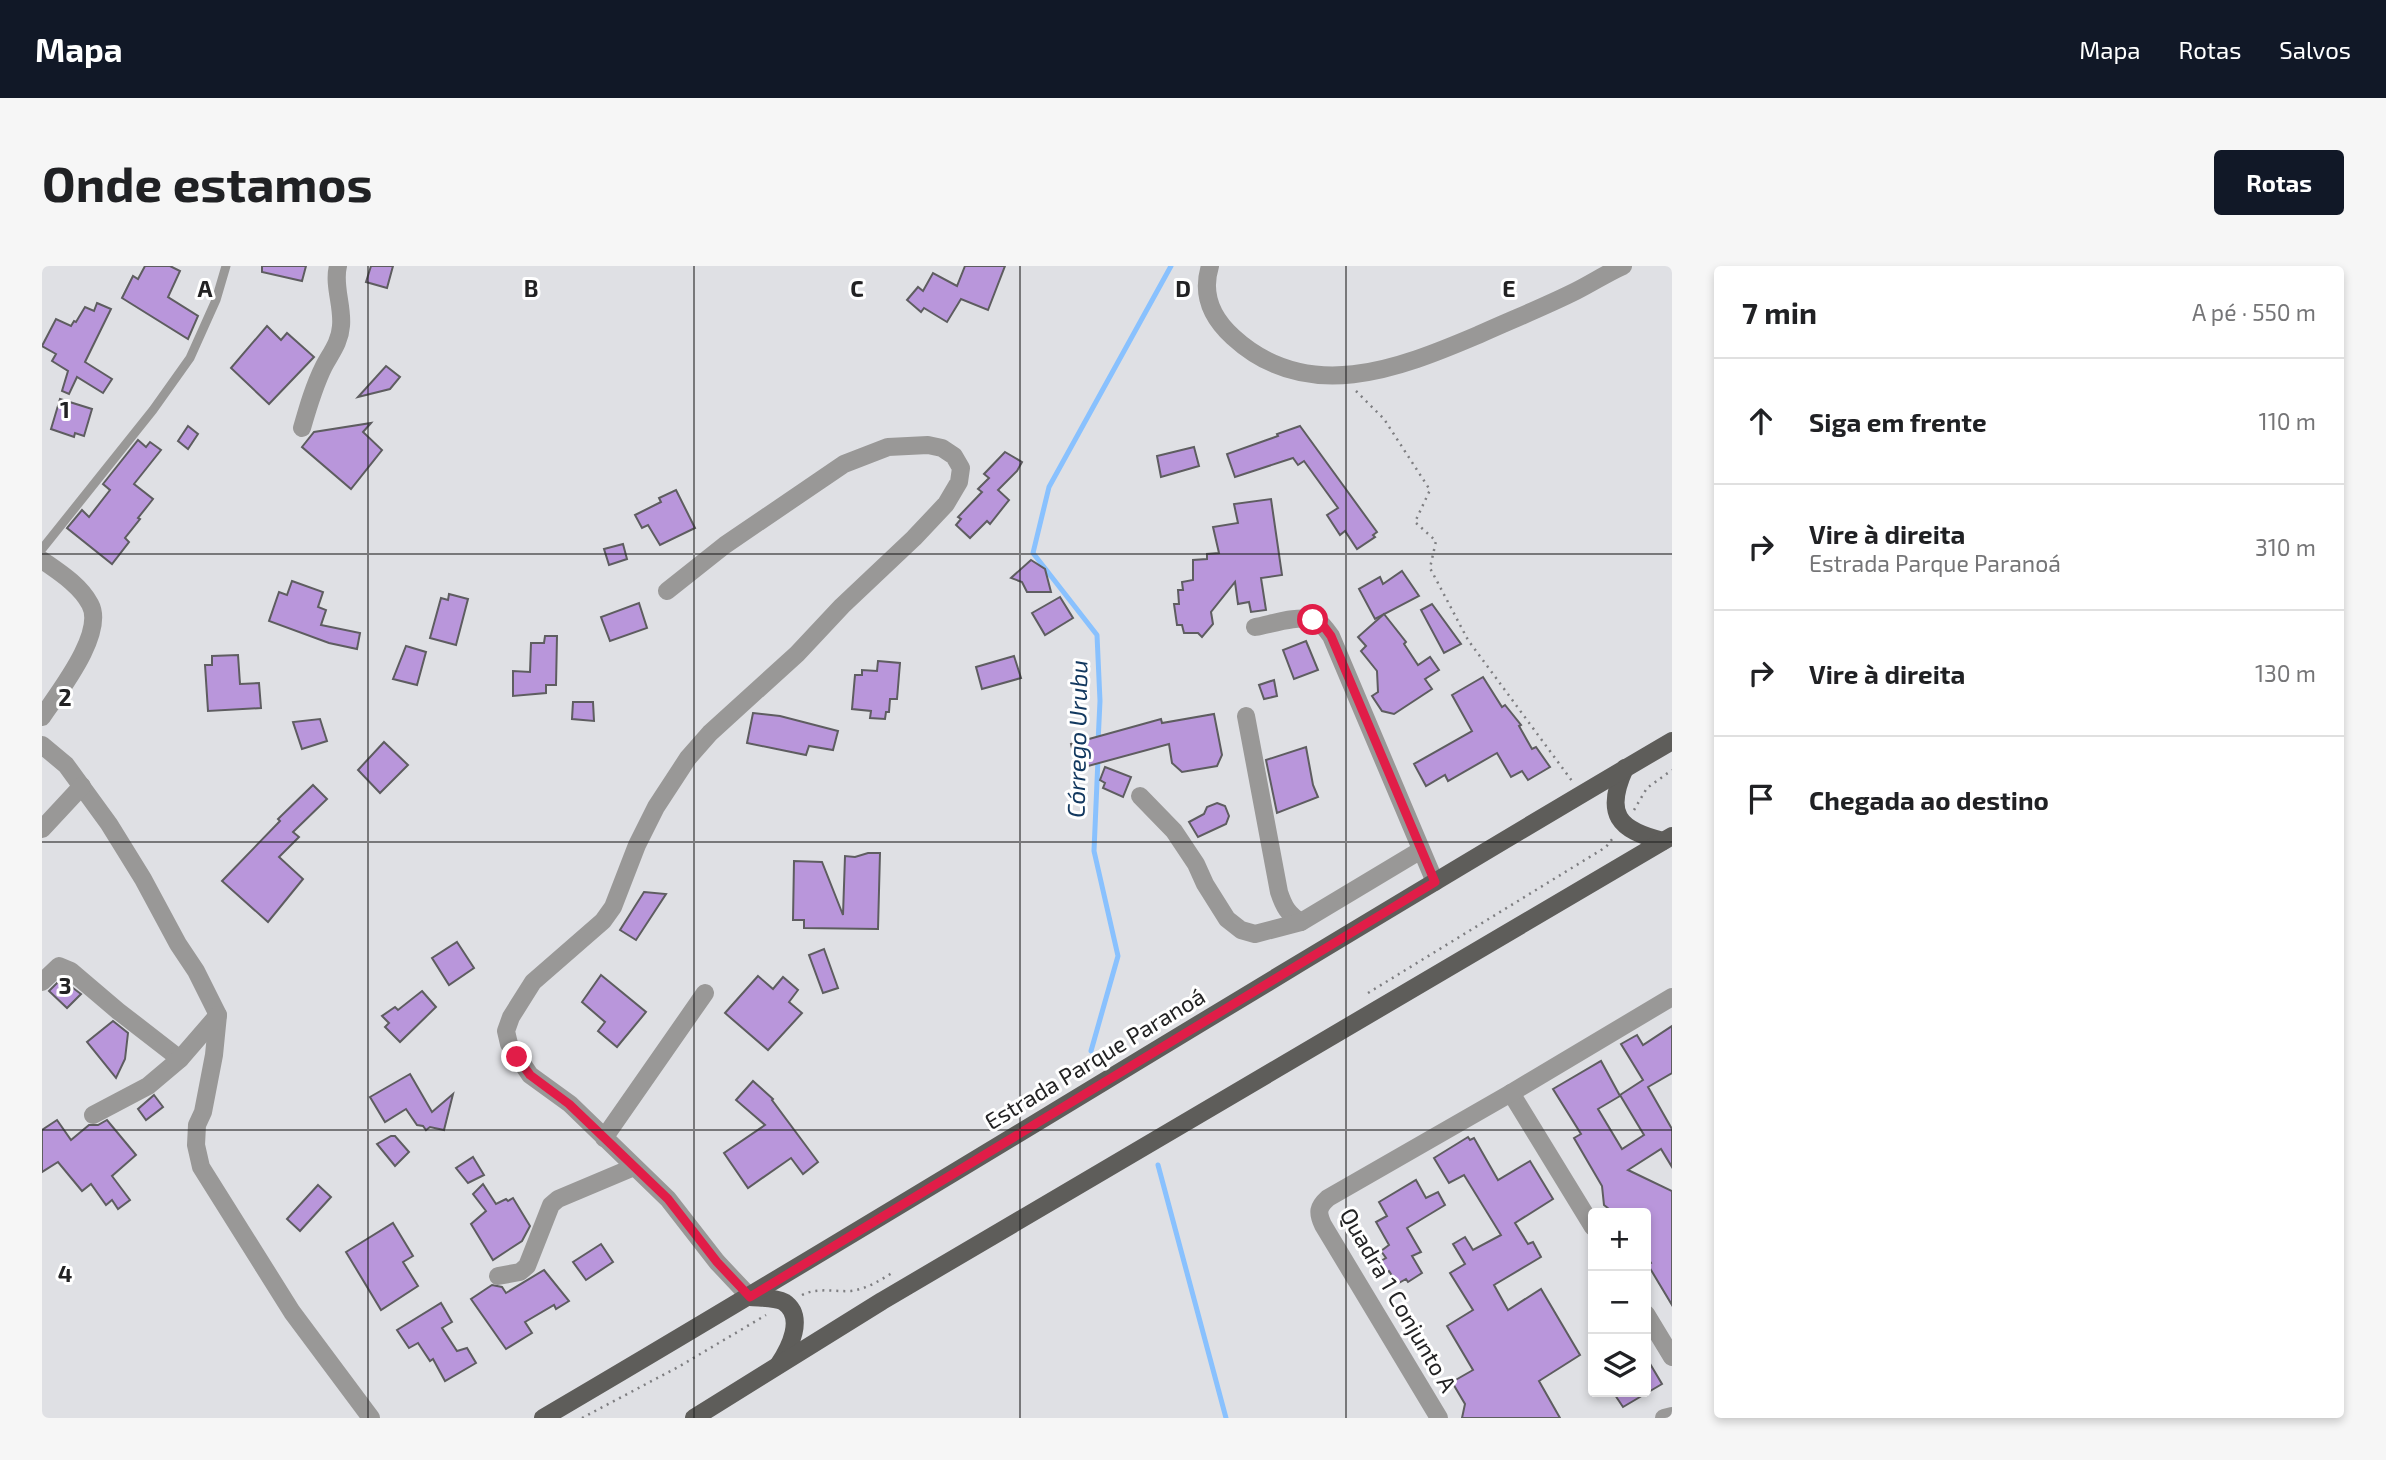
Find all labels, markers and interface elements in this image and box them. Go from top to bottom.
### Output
text: Mapa [35,29,123,69]
text: Mapa [2079,35,2141,64]
text: Rotas [2179,35,2241,64]
text: Salvos [2279,35,2351,64]
button: Rotas [2214,150,2344,215]
text: Onde estamos [42,153,372,212]
text: A [197,274,213,302]
text: B [524,274,538,302]
text: C [850,274,864,302]
text: D [1175,274,1191,302]
text: E [1502,274,1516,302]
text: 7 min [1742,294,1817,330]
text: A pé · 550 m [2192,298,2316,326]
text: 1 [60,395,70,423]
icon: ahead [1742,402,1780,440]
text: Siga em frente [1809,406,1987,437]
text: 110 m [2259,407,2316,435]
text: Vire à direita [1809,518,1965,549]
icon: right [1742,528,1780,566]
text: 310 m [2255,533,2316,561]
text: Estrada Parque Paranoá [1809,549,2061,577]
route start [1297,604,1328,635]
icon: right [1742,654,1780,692]
text: Vire à direita [1809,658,1965,689]
text: 130 m [2255,659,2316,687]
water label: Córrego Urubu [1061,660,1092,818]
text: 2 [58,683,72,711]
icon: arrive [1742,780,1780,818]
text: Chegada ao destino [1809,784,2049,815]
text: 3 [58,971,72,999]
street label: Estrada Parque Paranoá [979,981,1210,1135]
route end [501,1041,532,1072]
street label: Quadra 1 Conjunto A [1335,1202,1463,1397]
map controls [1588,1208,1651,1397]
button: + [1588,1208,1651,1271]
text: 4 [58,1259,72,1287]
button: − [1588,1271,1651,1334]
button: layers [1588,1334,1651,1397]

